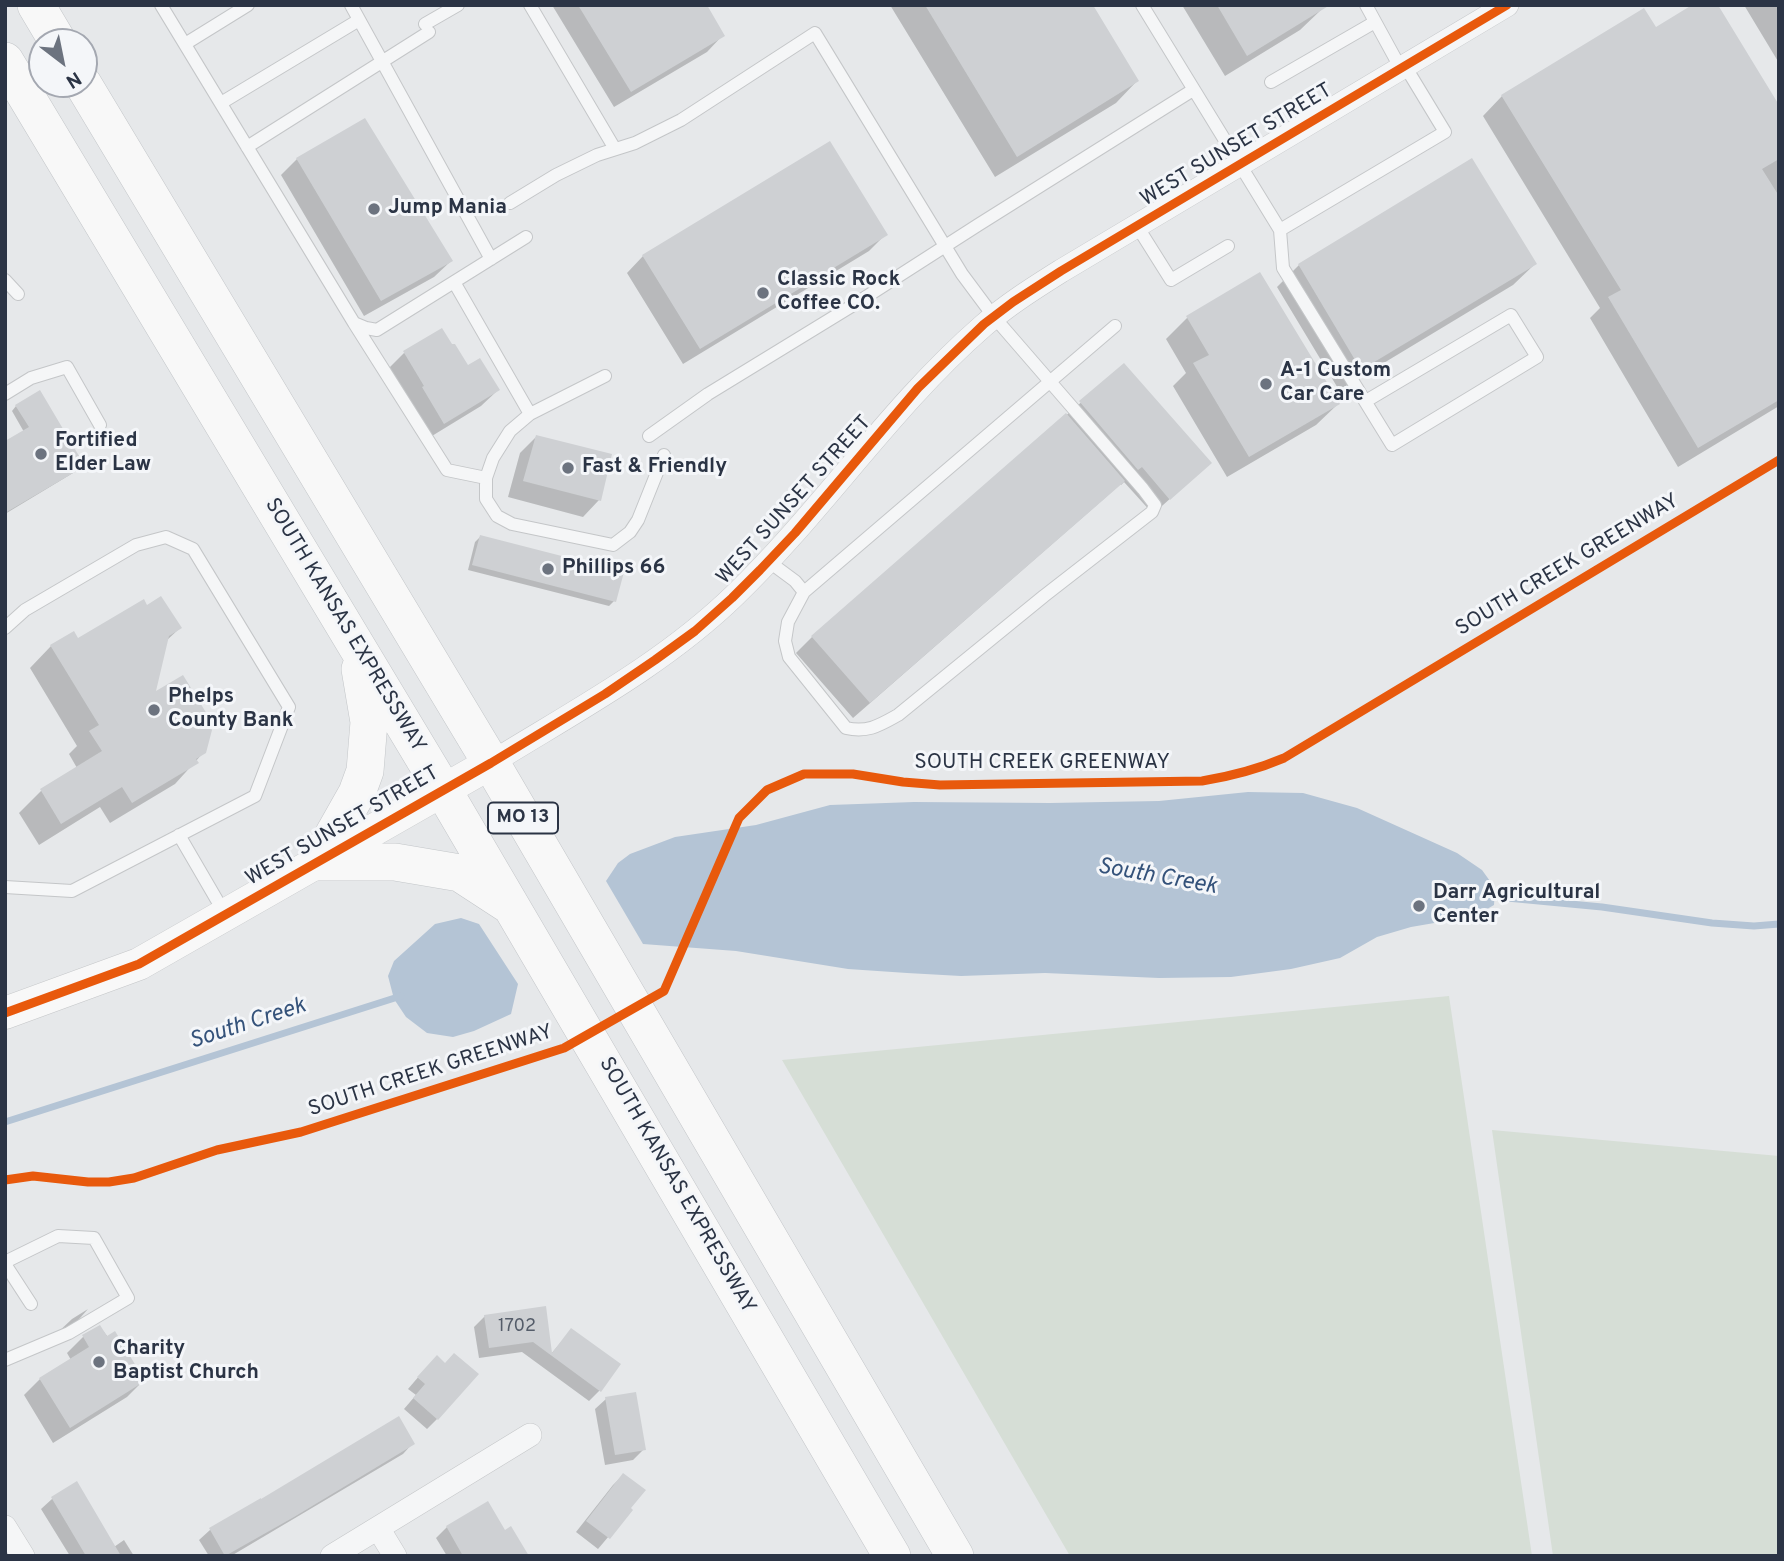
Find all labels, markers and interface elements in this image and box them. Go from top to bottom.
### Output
north arrow [28,28,98,98]
text: N [61,65,85,93]
street label: WEST SUNSET STREET [1137,79,1337,213]
place label: Jump Mania [388,196,507,222]
marker: Jump Mania [366,201,382,217]
place label: Classic Rock Coffee CO. [777,268,900,318]
marker: Classic Rock Coffee CO. [755,285,771,301]
place label: A-1 Custom Car Care [1280,359,1391,409]
marker: A-1 Custom Car Care [1258,376,1274,392]
street label: WEST SUNSET STREET [712,411,878,591]
place label: Fortified Elder Law [55,429,151,479]
marker: Fortified Elder Law [33,446,49,462]
place label: Fast & Friendly [582,455,727,481]
marker: Fast & Friendly [560,460,576,476]
street label: SOUTH CREEK GREENWAY [1452,489,1684,643]
street label: SOUTH KANSAS EXPRESSWAY [258,494,430,758]
place label: Phillips 66 [562,556,665,582]
marker: Phillips 66 [540,561,556,577]
place label: Phelps County Bank [168,685,293,735]
marker: Phelps County Bank [146,702,162,718]
street label: SOUTH CREEK GREENWAY [914,751,1170,777]
street label: WEST SUNSET STREET [242,761,444,893]
road number: MO 13 [488,803,558,834]
water label: South Creek [1095,854,1219,902]
place label: Darr Agricultural Center [1433,881,1600,931]
marker: Darr Agricultural Center [1411,898,1427,914]
water label: South Creek [186,993,310,1057]
street label: SOUTH CREEK GREENWAY [306,1021,556,1123]
street label: SOUTH KANSAS EXPRESSWAY [592,1053,760,1319]
house number: 1702 [498,1316,536,1338]
place label: Charity Baptist Church [113,1337,259,1387]
marker: Charity Baptist Church [91,1354,107,1370]

